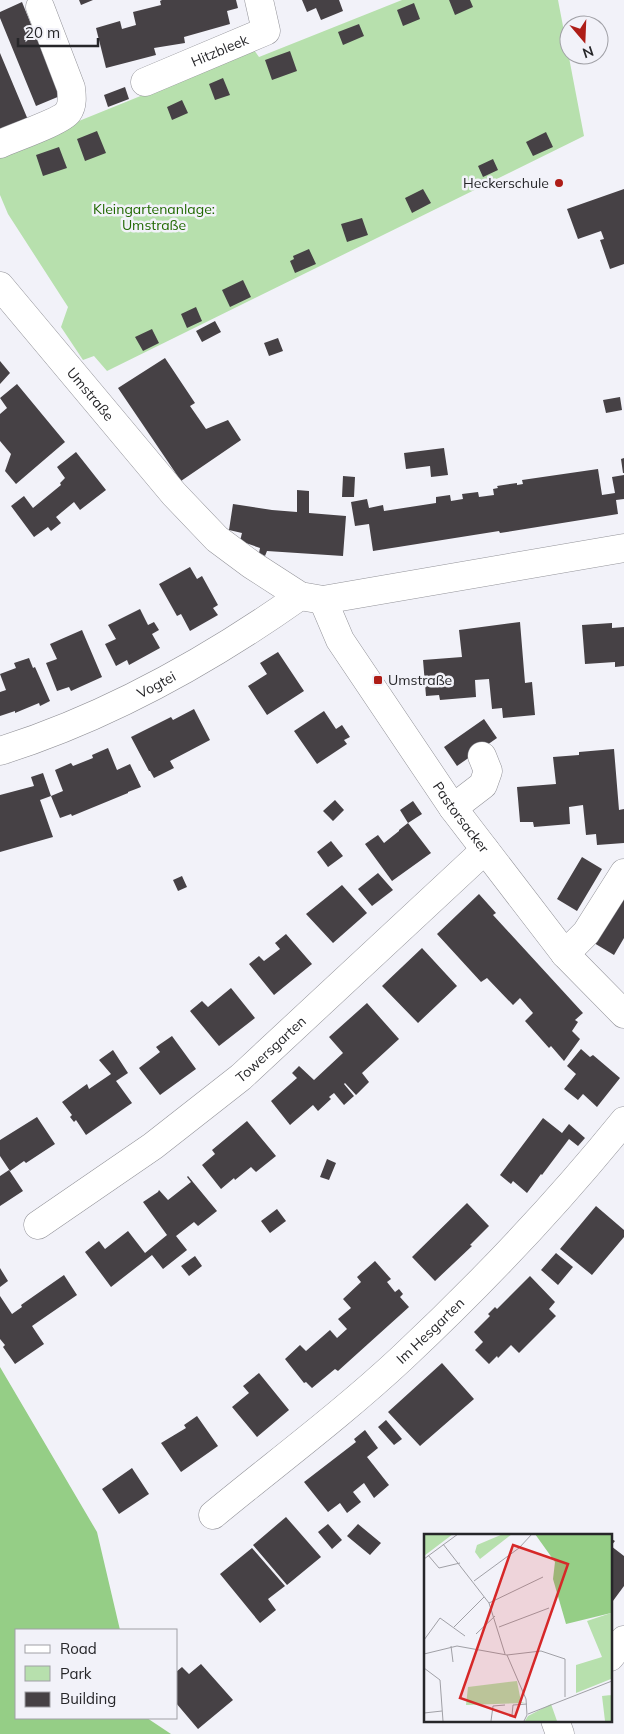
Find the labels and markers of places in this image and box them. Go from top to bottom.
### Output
place label: Heckerschule [463,174,549,192]
marker: Heckerschule [553,177,565,189]
place label: Umstraße [388,671,452,689]
marker: Umstraße [372,674,384,686]

